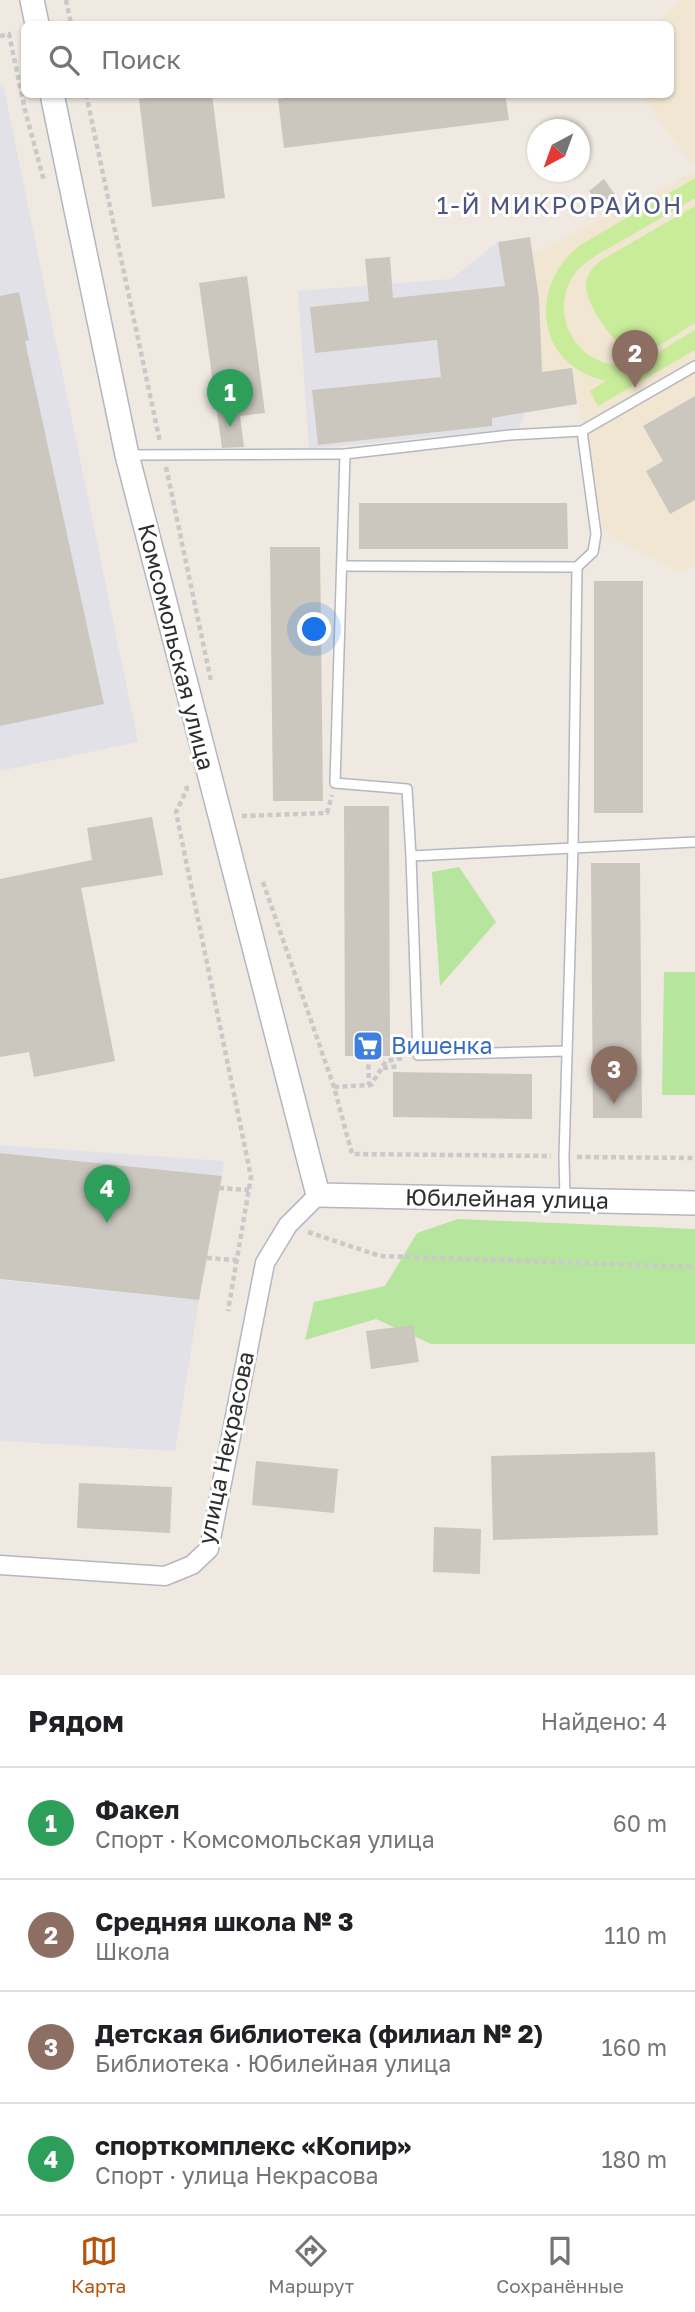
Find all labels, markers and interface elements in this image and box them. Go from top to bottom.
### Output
search box [21,21,674,98]
icon: search [45,41,83,79]
text: Поиск [101,44,181,75]
north arrow [527,119,590,182]
district label: 1-Й МИКРОРАЙОН [437,190,683,219]
pin: 2 [612,330,658,388]
pin: 1 [207,369,253,427]
street label: Комсомольская улица [133,521,221,773]
your location [297,612,331,646]
supermarket icon: Вишенка [351,1029,385,1063]
place label: Вишенка [391,1031,492,1059]
pin: 3 [591,1046,637,1104]
pin: 4 [84,1165,130,1223]
street label: Юбилейная улица [405,1182,609,1214]
street label: улица Некрасова [191,1349,259,1547]
text: Рядом [28,1703,124,1739]
text: Найдено: 4 [541,1707,667,1735]
text: Факел [95,1794,179,1825]
text: 1 [45,1809,57,1837]
text: 60 m [613,1809,667,1837]
text: Спорт · Комсомольская улица [95,1825,435,1853]
text: Средняя школа № 3 [95,1906,354,1937]
text: 2 [44,1921,58,1949]
text: 110 m [604,1921,667,1949]
text: Школа [95,1937,170,1965]
text: Детская библиотека (филиал № 2) [95,2018,543,2049]
text: 3 [44,2033,58,2061]
text: 160 m [602,2033,667,2061]
text: Библиотека · Юбилейная улица [95,2049,451,2077]
text: спорткомплекс «Копир» [95,2130,411,2161]
text: 4 [44,2145,58,2173]
text: 180 m [601,2145,667,2173]
text: Спорт · улица Некрасова [95,2161,378,2189]
tab: Карта [71,2232,126,2297]
tab: Маршрут [268,2232,354,2297]
tab: Сохранённые [496,2232,624,2297]

